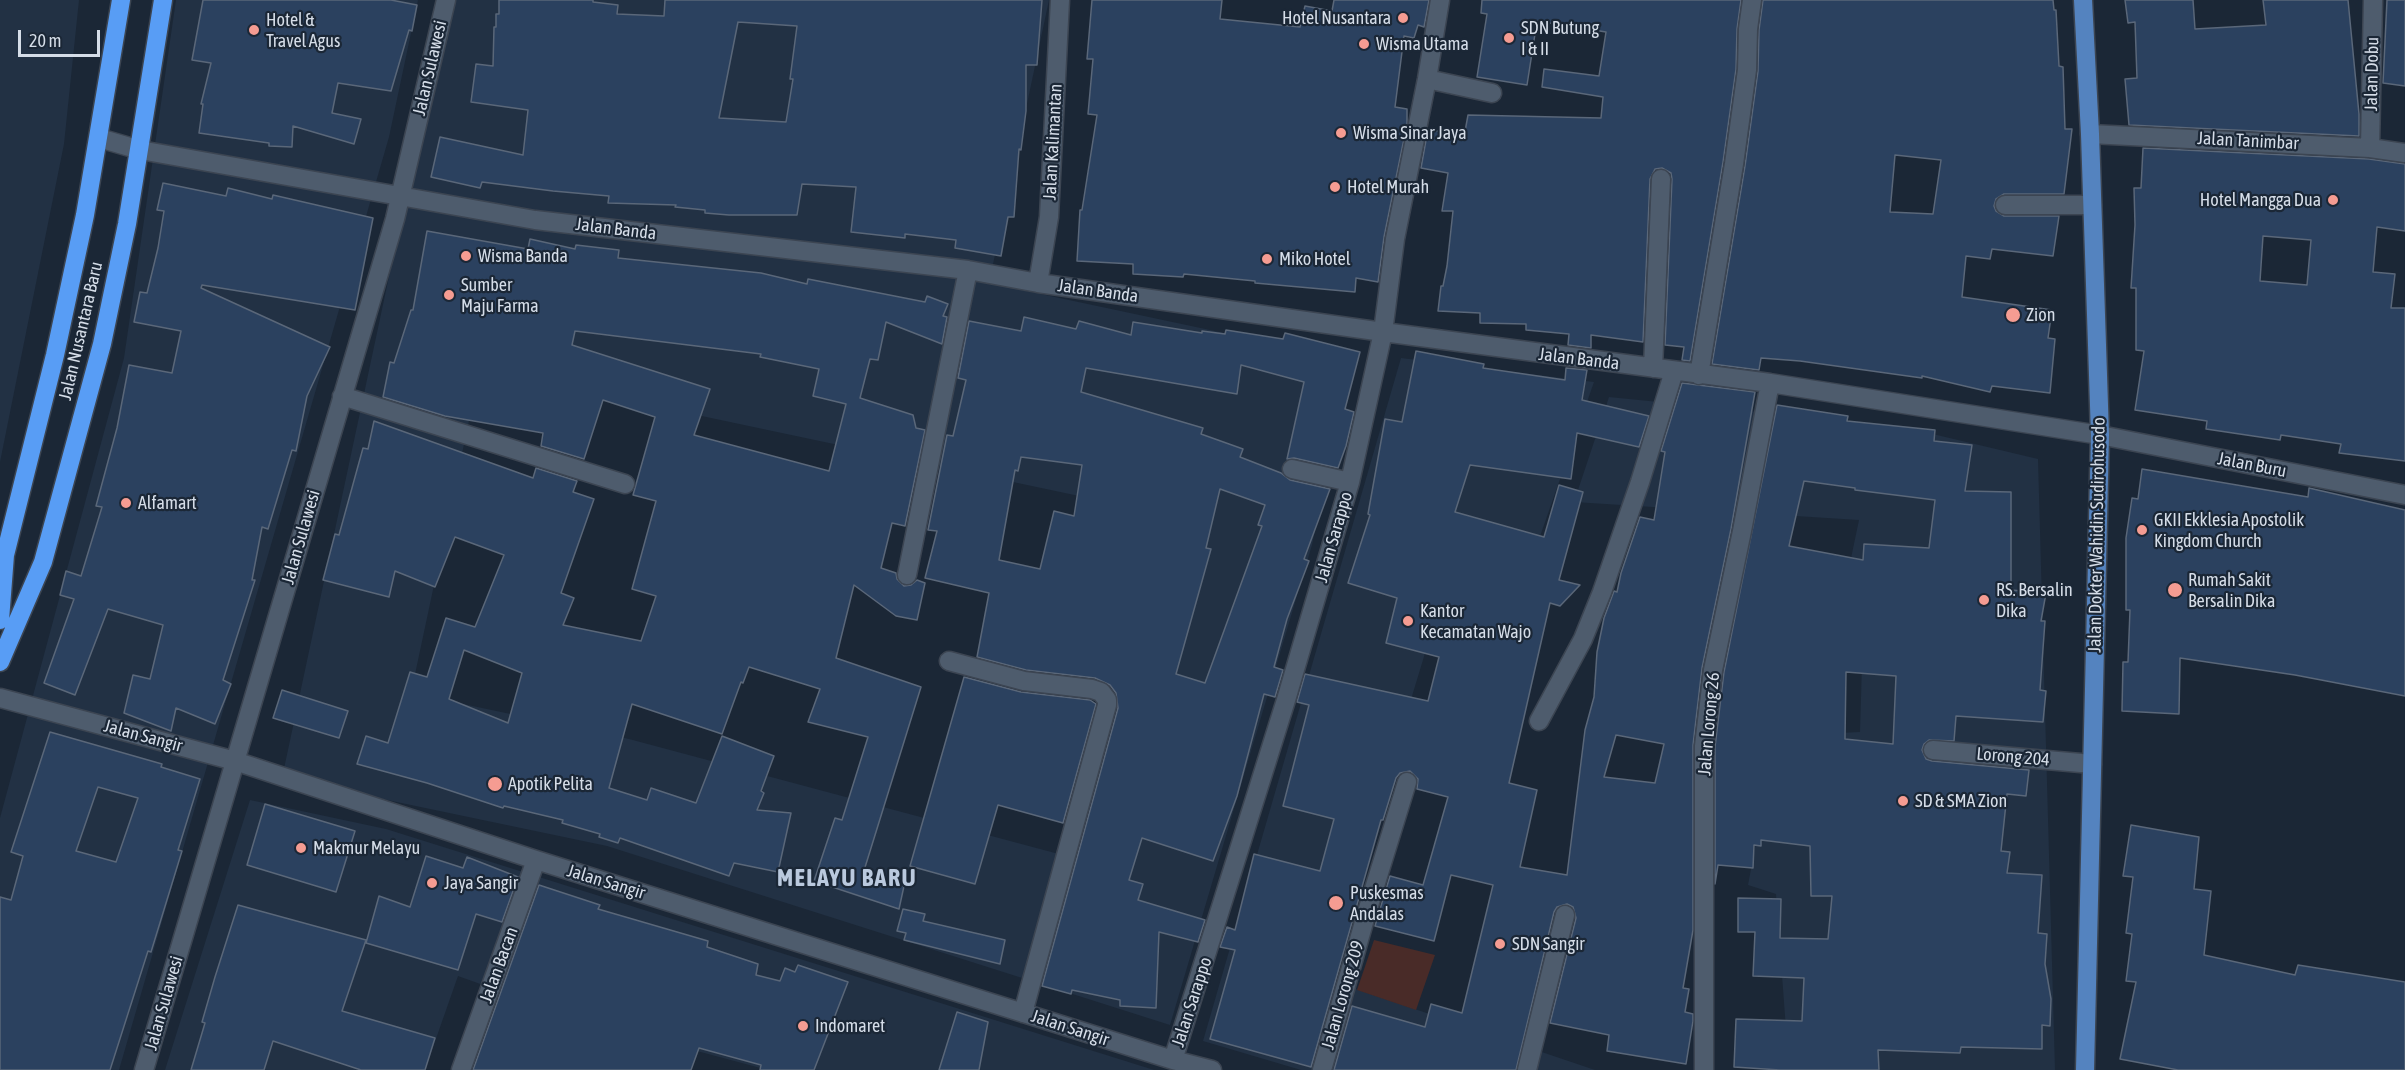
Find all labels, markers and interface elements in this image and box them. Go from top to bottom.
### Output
place label: Hotel Nusantara [1282,7,1391,29]
place label: Hotel & Travel Agus [266,9,340,52]
marker: Hotel Nusantara [1396,11,1410,25]
place label: SDN Butung I & II [1521,17,1599,60]
scale bar [21,18,104,56]
street label: Jalan Sulawesi [409,18,451,118]
marker: Hotel & Travel Agus [247,23,261,37]
text: 20 m [29,30,61,51]
marker: SDN Butung I & II [1502,31,1516,45]
place label: Wisma Utama [1376,33,1469,55]
marker: Wisma Utama [1357,37,1371,51]
street label: Jalan Dobu [2361,37,2383,111]
street label: Jalan Kalimantan [1039,83,1067,201]
place label: Wisma Sinar Jaya [1353,122,1467,144]
marker: Wisma Sinar Jaya [1334,126,1348,140]
street label: Jalan Tanimbar [2197,128,2299,154]
place label: Hotel Murah [1347,176,1429,198]
marker: Hotel Murah [1328,180,1342,194]
place label: Hotel Mangga Dua [2200,189,2321,211]
marker: Hotel Mangga Dua [2326,193,2340,207]
street label: Jalan Banda [574,213,658,245]
place label: Wisma Banda [478,245,568,267]
place label: Miko Hotel [1279,248,1351,270]
marker: Wisma Banda [459,249,473,263]
marker: Miko Hotel [1260,252,1274,266]
street label: Jalan Nusantara Baru [55,260,107,402]
place label: Sumber Maju Farma [461,274,539,316]
street label: Jalan Banda [1056,275,1140,307]
marker: Sumber Maju Farma [442,288,456,302]
place label: Zion [2026,304,2055,326]
marker: Zion [2004,306,2022,324]
street label: Jalan Banda [1537,343,1621,375]
street label: Jalan Dokter Wahidin Sudirohusodo [2084,417,2110,653]
street label: Jalan Buru [2216,448,2288,482]
street label: Jalan Sulawesi [277,487,325,587]
street label: Jalan Sarappo [1311,489,1357,585]
place label: Alfamart [138,492,197,514]
marker: Alfamart [119,496,133,510]
place label: GKII Ekklesia Apostolik Kingdom Church [2154,509,2304,552]
marker: GKII Ekklesia Apostolik Kingdom Church [2135,523,2149,537]
place label: Rumah Sakit Bersalin Dika [2188,569,2275,612]
place label: RS. Bersalin Dika [1996,579,2073,622]
marker: Rumah Sakit Bersalin Dika [2166,581,2184,599]
marker: RS. Bersalin Dika [1977,593,1991,607]
place label: Kantor Kecamatan Wajo [1420,600,1531,642]
marker: Kantor Kecamatan Wajo [1401,614,1415,628]
street label: Jalan Lorong 26 [1694,671,1724,777]
street label: Jalan Sangir [101,715,185,757]
street label: Lorong 204 [1975,743,2051,771]
place label: Apotik Pelita [508,773,593,795]
marker: Apotik Pelita [486,775,504,793]
place label: SD & SMA Zion [1915,790,2007,812]
marker: SD & SMA Zion [1896,794,1910,808]
place label: Makmur Melayu [313,837,420,859]
marker: Makmur Melayu [294,841,308,855]
street label: Jalan Sangir [564,860,648,904]
district label: MELAYU BARU [777,864,917,892]
place label: Jaya Sangir [444,872,518,894]
marker: Jaya Sangir [425,876,439,890]
place label: Puskesmas Andalas [1350,882,1424,924]
marker: Puskesmas Andalas [1327,894,1345,912]
street label: Jalan Bacan [475,924,523,1006]
place label: SDN Sangir [1512,933,1585,955]
marker: SDN Sangir [1493,937,1507,951]
street label: Jalan Lorong 209 [1317,938,1369,1052]
street label: Jalan Sulawesi [140,953,188,1053]
street label: Jalan Sarappo [1167,954,1217,1050]
street label: Jalan Sangir [1028,1005,1112,1051]
place label: Indomaret [815,1015,885,1037]
marker: Indomaret [796,1019,810,1033]

